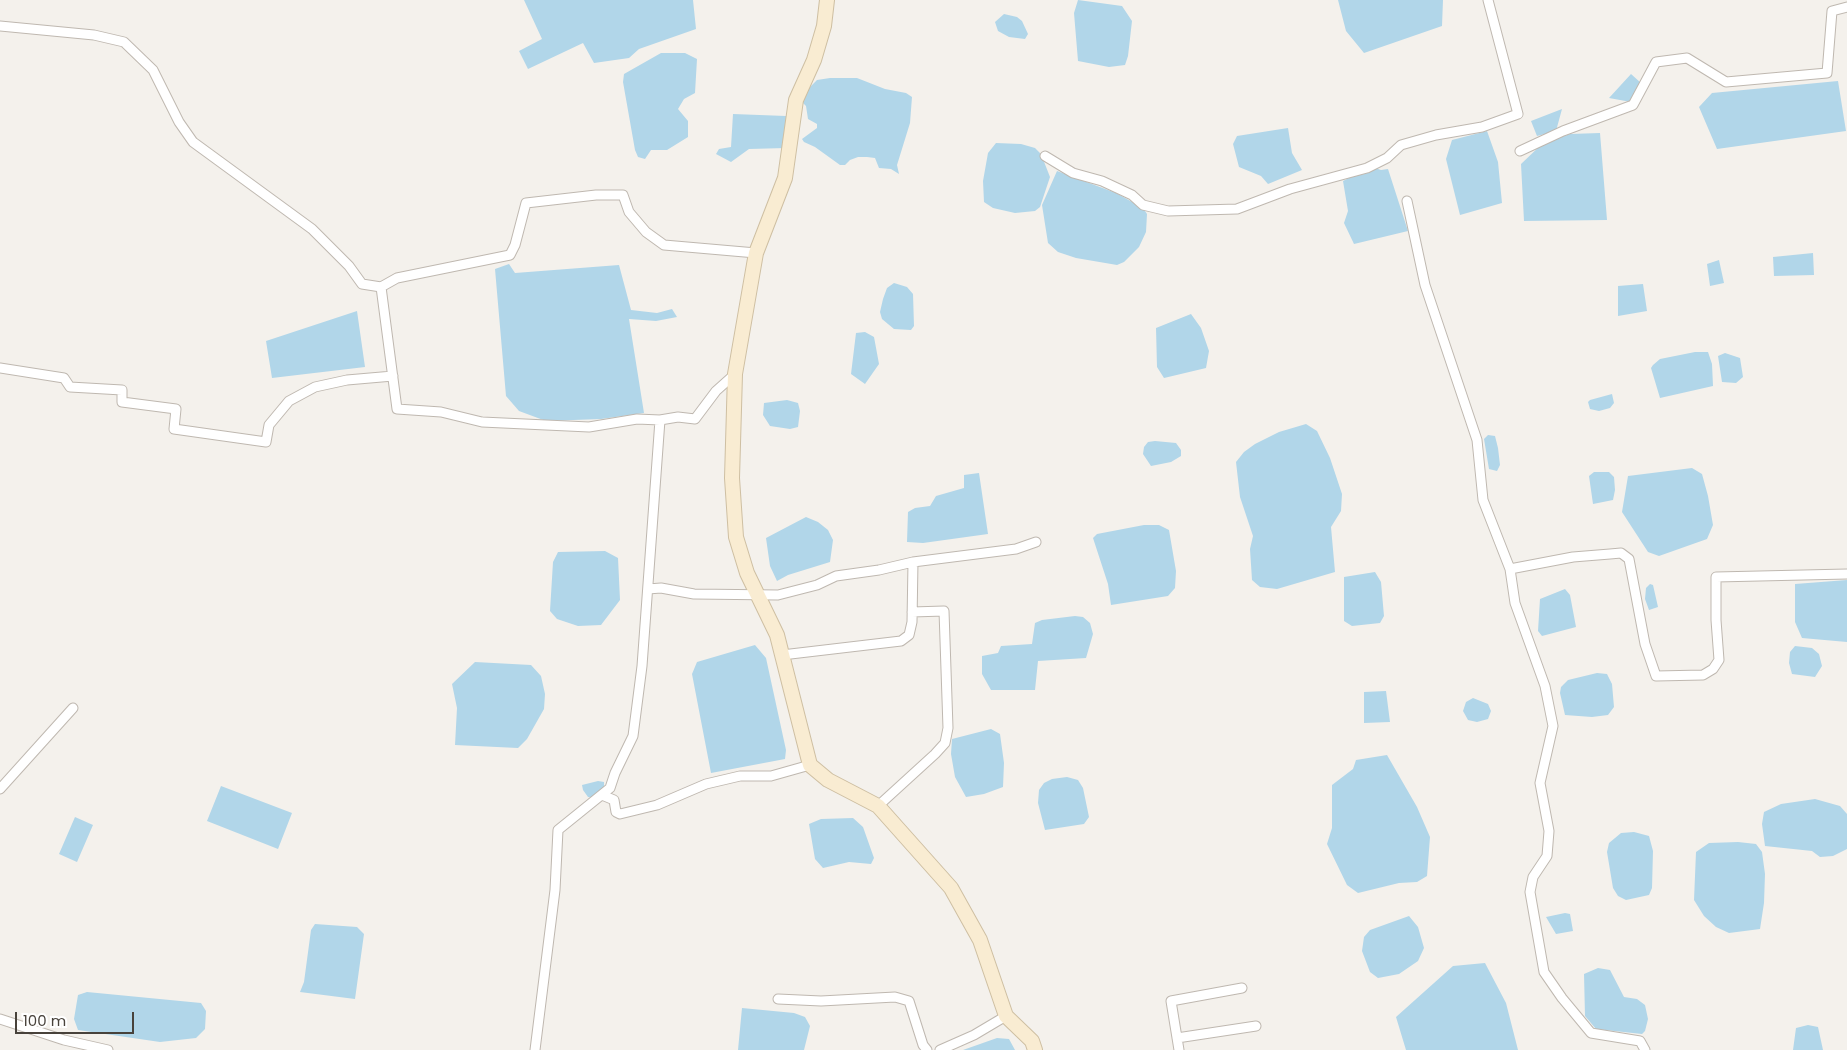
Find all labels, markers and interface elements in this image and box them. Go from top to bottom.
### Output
scale bar [18,1002,136,1034]
text: 100 m [23,1010,66,1031]

